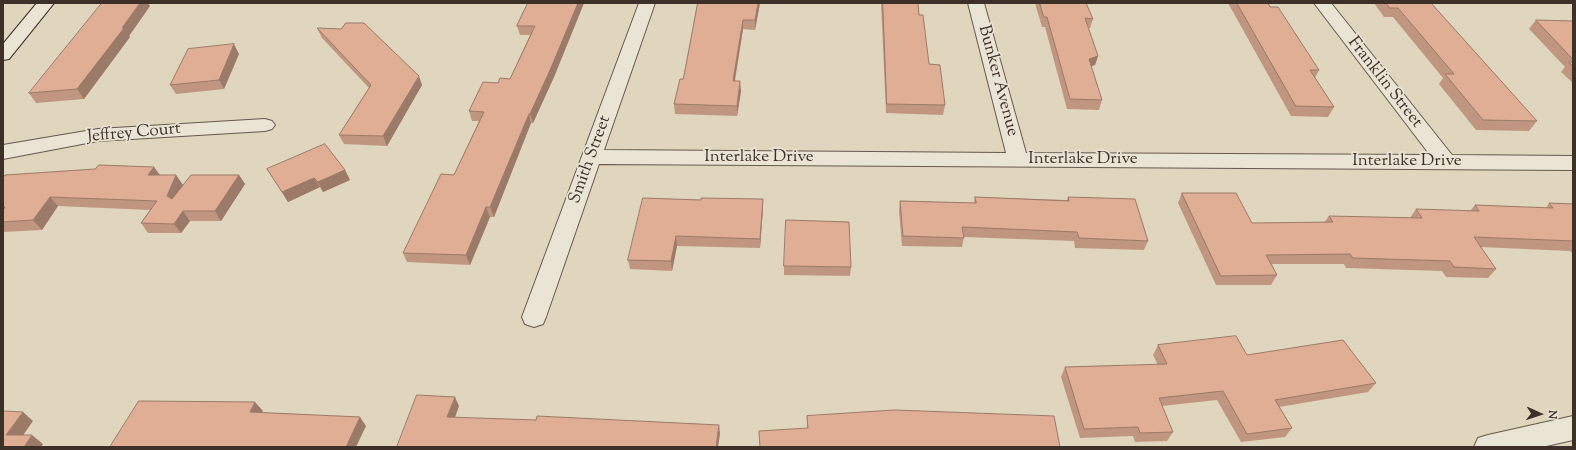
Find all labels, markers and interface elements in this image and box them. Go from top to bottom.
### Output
street label: Bunker Avenue [972,23,1022,139]
street label: Franklin Street [1342,33,1426,133]
street label: Smith Street [566,113,616,207]
street label: Jeffrey Court [86,120,182,148]
street label: Interlake Drive [704,148,814,168]
street label: Interlake Drive [1028,150,1138,170]
street label: Interlake Drive [1352,152,1462,172]
north arrow [1520,394,1560,434]
text: N [1544,410,1560,419]

